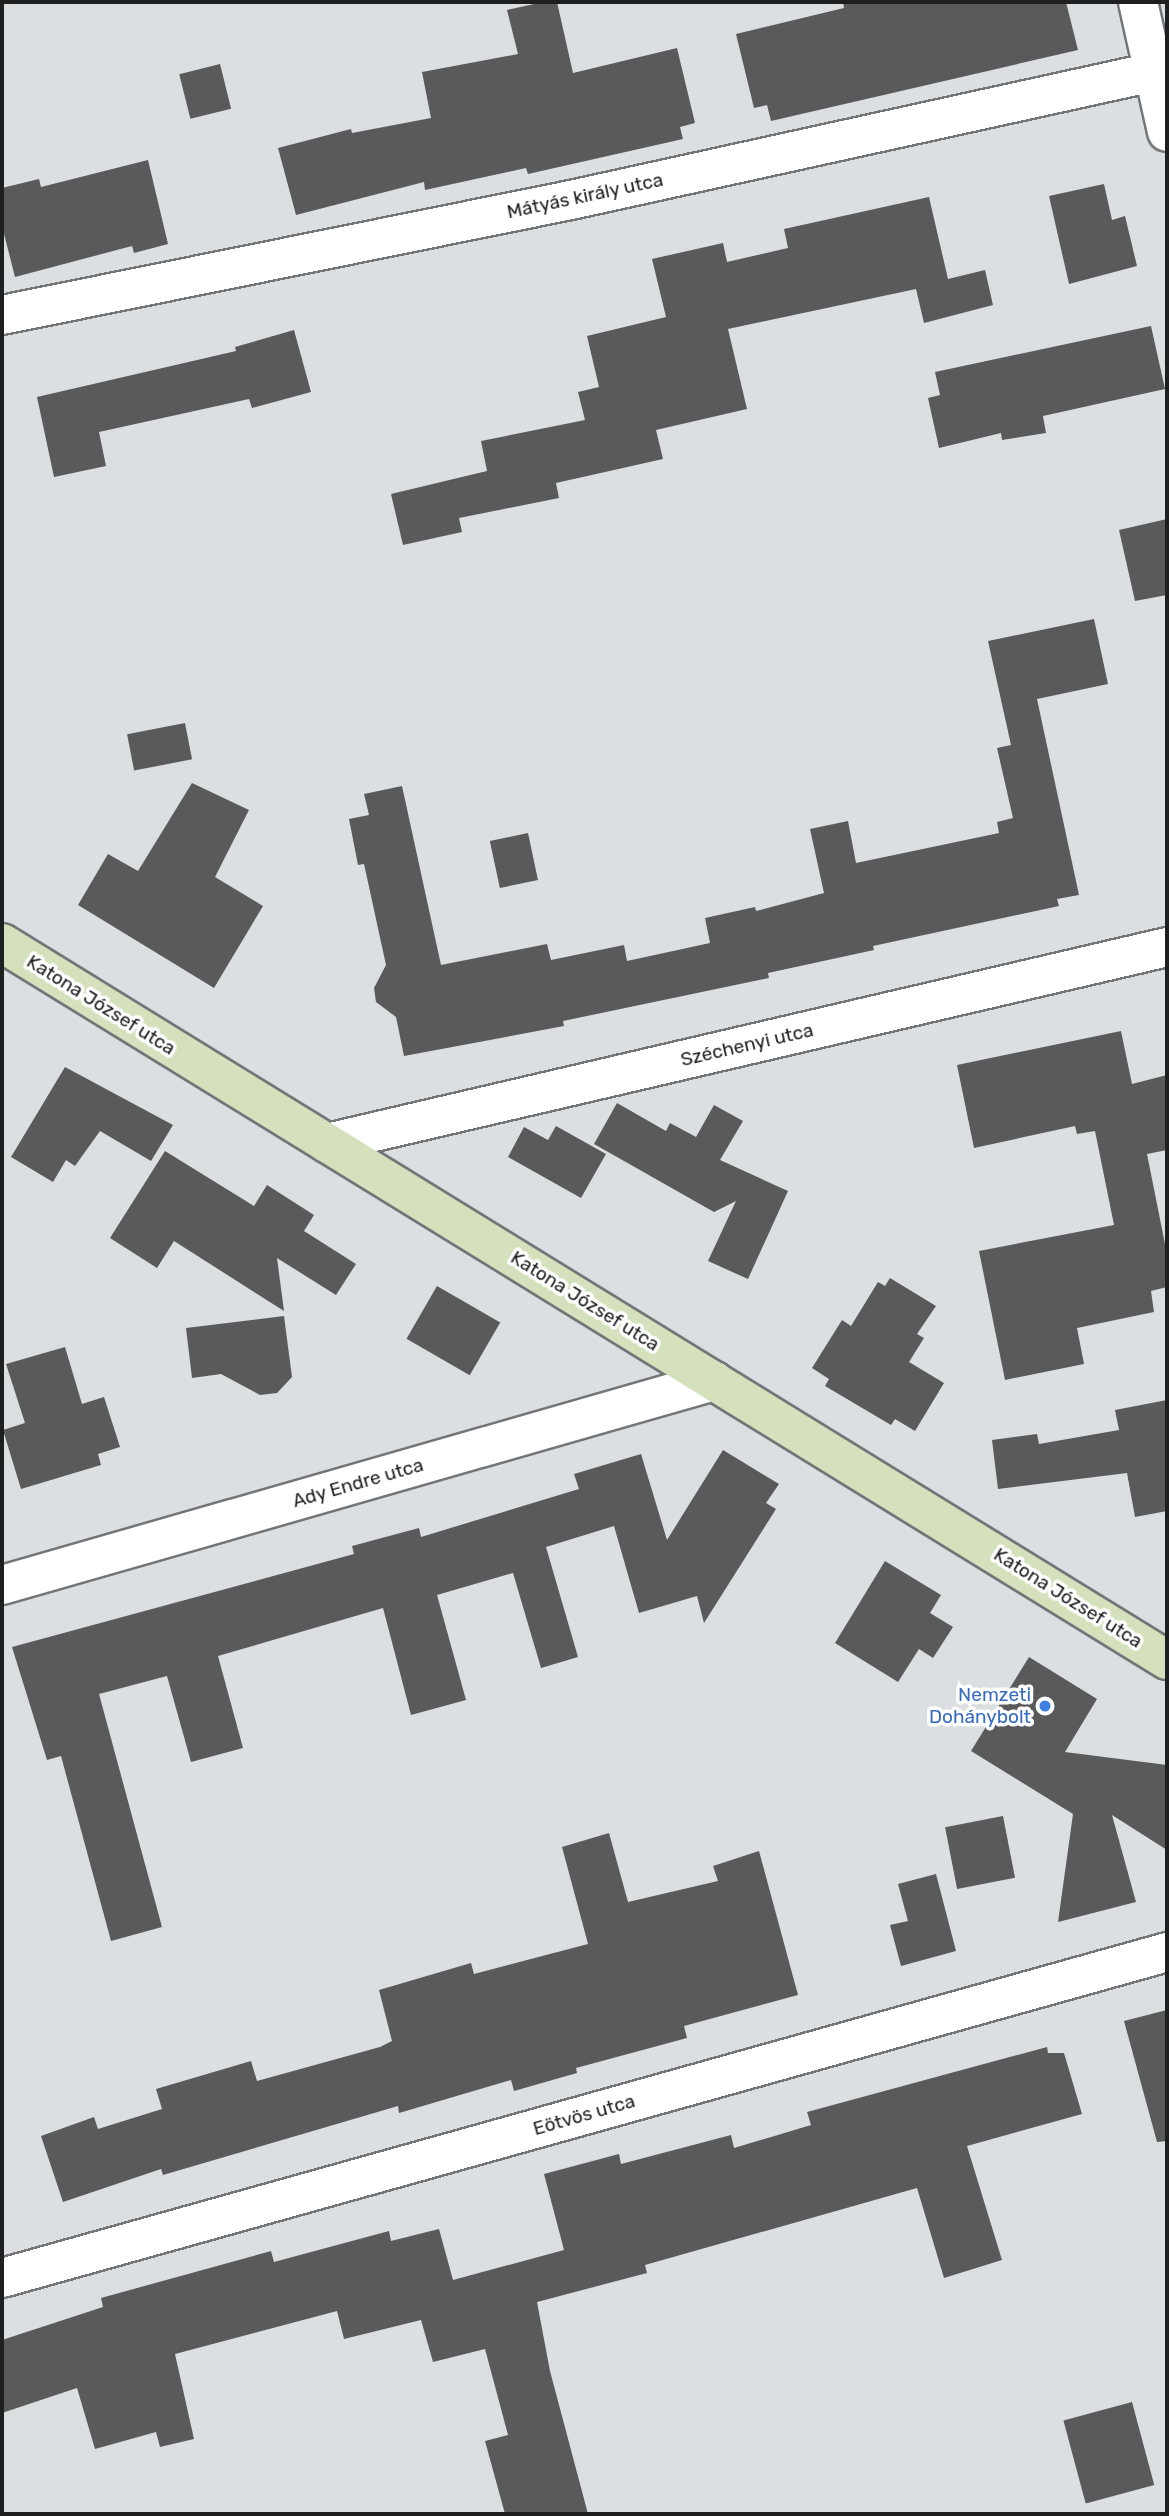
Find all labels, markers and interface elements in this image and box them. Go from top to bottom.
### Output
street label: Mátyás király utca [505,168,665,224]
street label: Katona József utca [22,950,180,1060]
street label: Széchenyi utca [678,1019,816,1071]
street label: Katona József utca [506,1246,664,1356]
street label: Ady Endre utca [290,1453,426,1513]
street label: Katona József utca [989,1543,1147,1653]
place label: Nemzeti Dohánybolt [929,1684,1031,1728]
marker: Nemzeti Dohánybolt [1037,1698,1053,1714]
street label: Eötvös utca [530,2090,638,2140]

